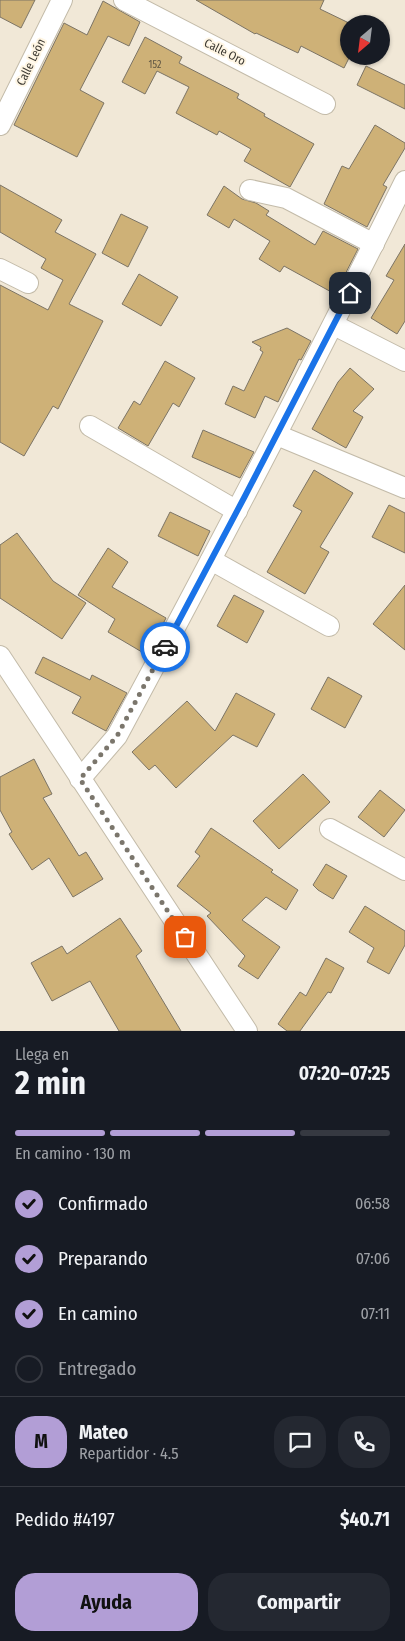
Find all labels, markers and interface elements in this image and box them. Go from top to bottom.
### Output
north arrow [340,15,390,65]
map controls [340,15,390,65]
street label: Calle León [14,36,48,88]
street label: Calle Oro [202,36,248,68]
house number: 152 [149,59,162,71]
pin [329,272,371,314]
icon: home [336,279,364,307]
courier [140,622,190,672]
icon: car [151,633,179,661]
pin [164,916,206,958]
icon: bag [171,923,199,951]
text: Llega en [15,1045,69,1064]
text: 07:20–07:25 [299,1062,390,1085]
text: 2 min [15,1064,86,1102]
text: En camino · 130 m [15,1144,131,1163]
icon: check [15,1190,43,1218]
text: Confirmado [58,1192,148,1215]
text: 06:58 [355,1194,390,1213]
icon: check [15,1245,43,1273]
text: Preparando [58,1247,148,1270]
text: 07:06 [356,1249,390,1268]
icon: check [15,1300,43,1328]
text: En camino [58,1302,138,1325]
text: 07:11 [360,1304,390,1323]
text: Entregado [58,1357,137,1380]
button: chat [274,1416,326,1468]
button: phone [338,1416,390,1468]
text: Mateo [79,1421,128,1444]
text: M [34,1430,48,1453]
text: Repartidor · 4.5 [79,1444,179,1463]
text: Pedido #4197 [15,1508,115,1531]
text: $40.71 [340,1508,390,1531]
button: Ayuda [15,1573,198,1631]
button: Compartir [208,1573,390,1631]

